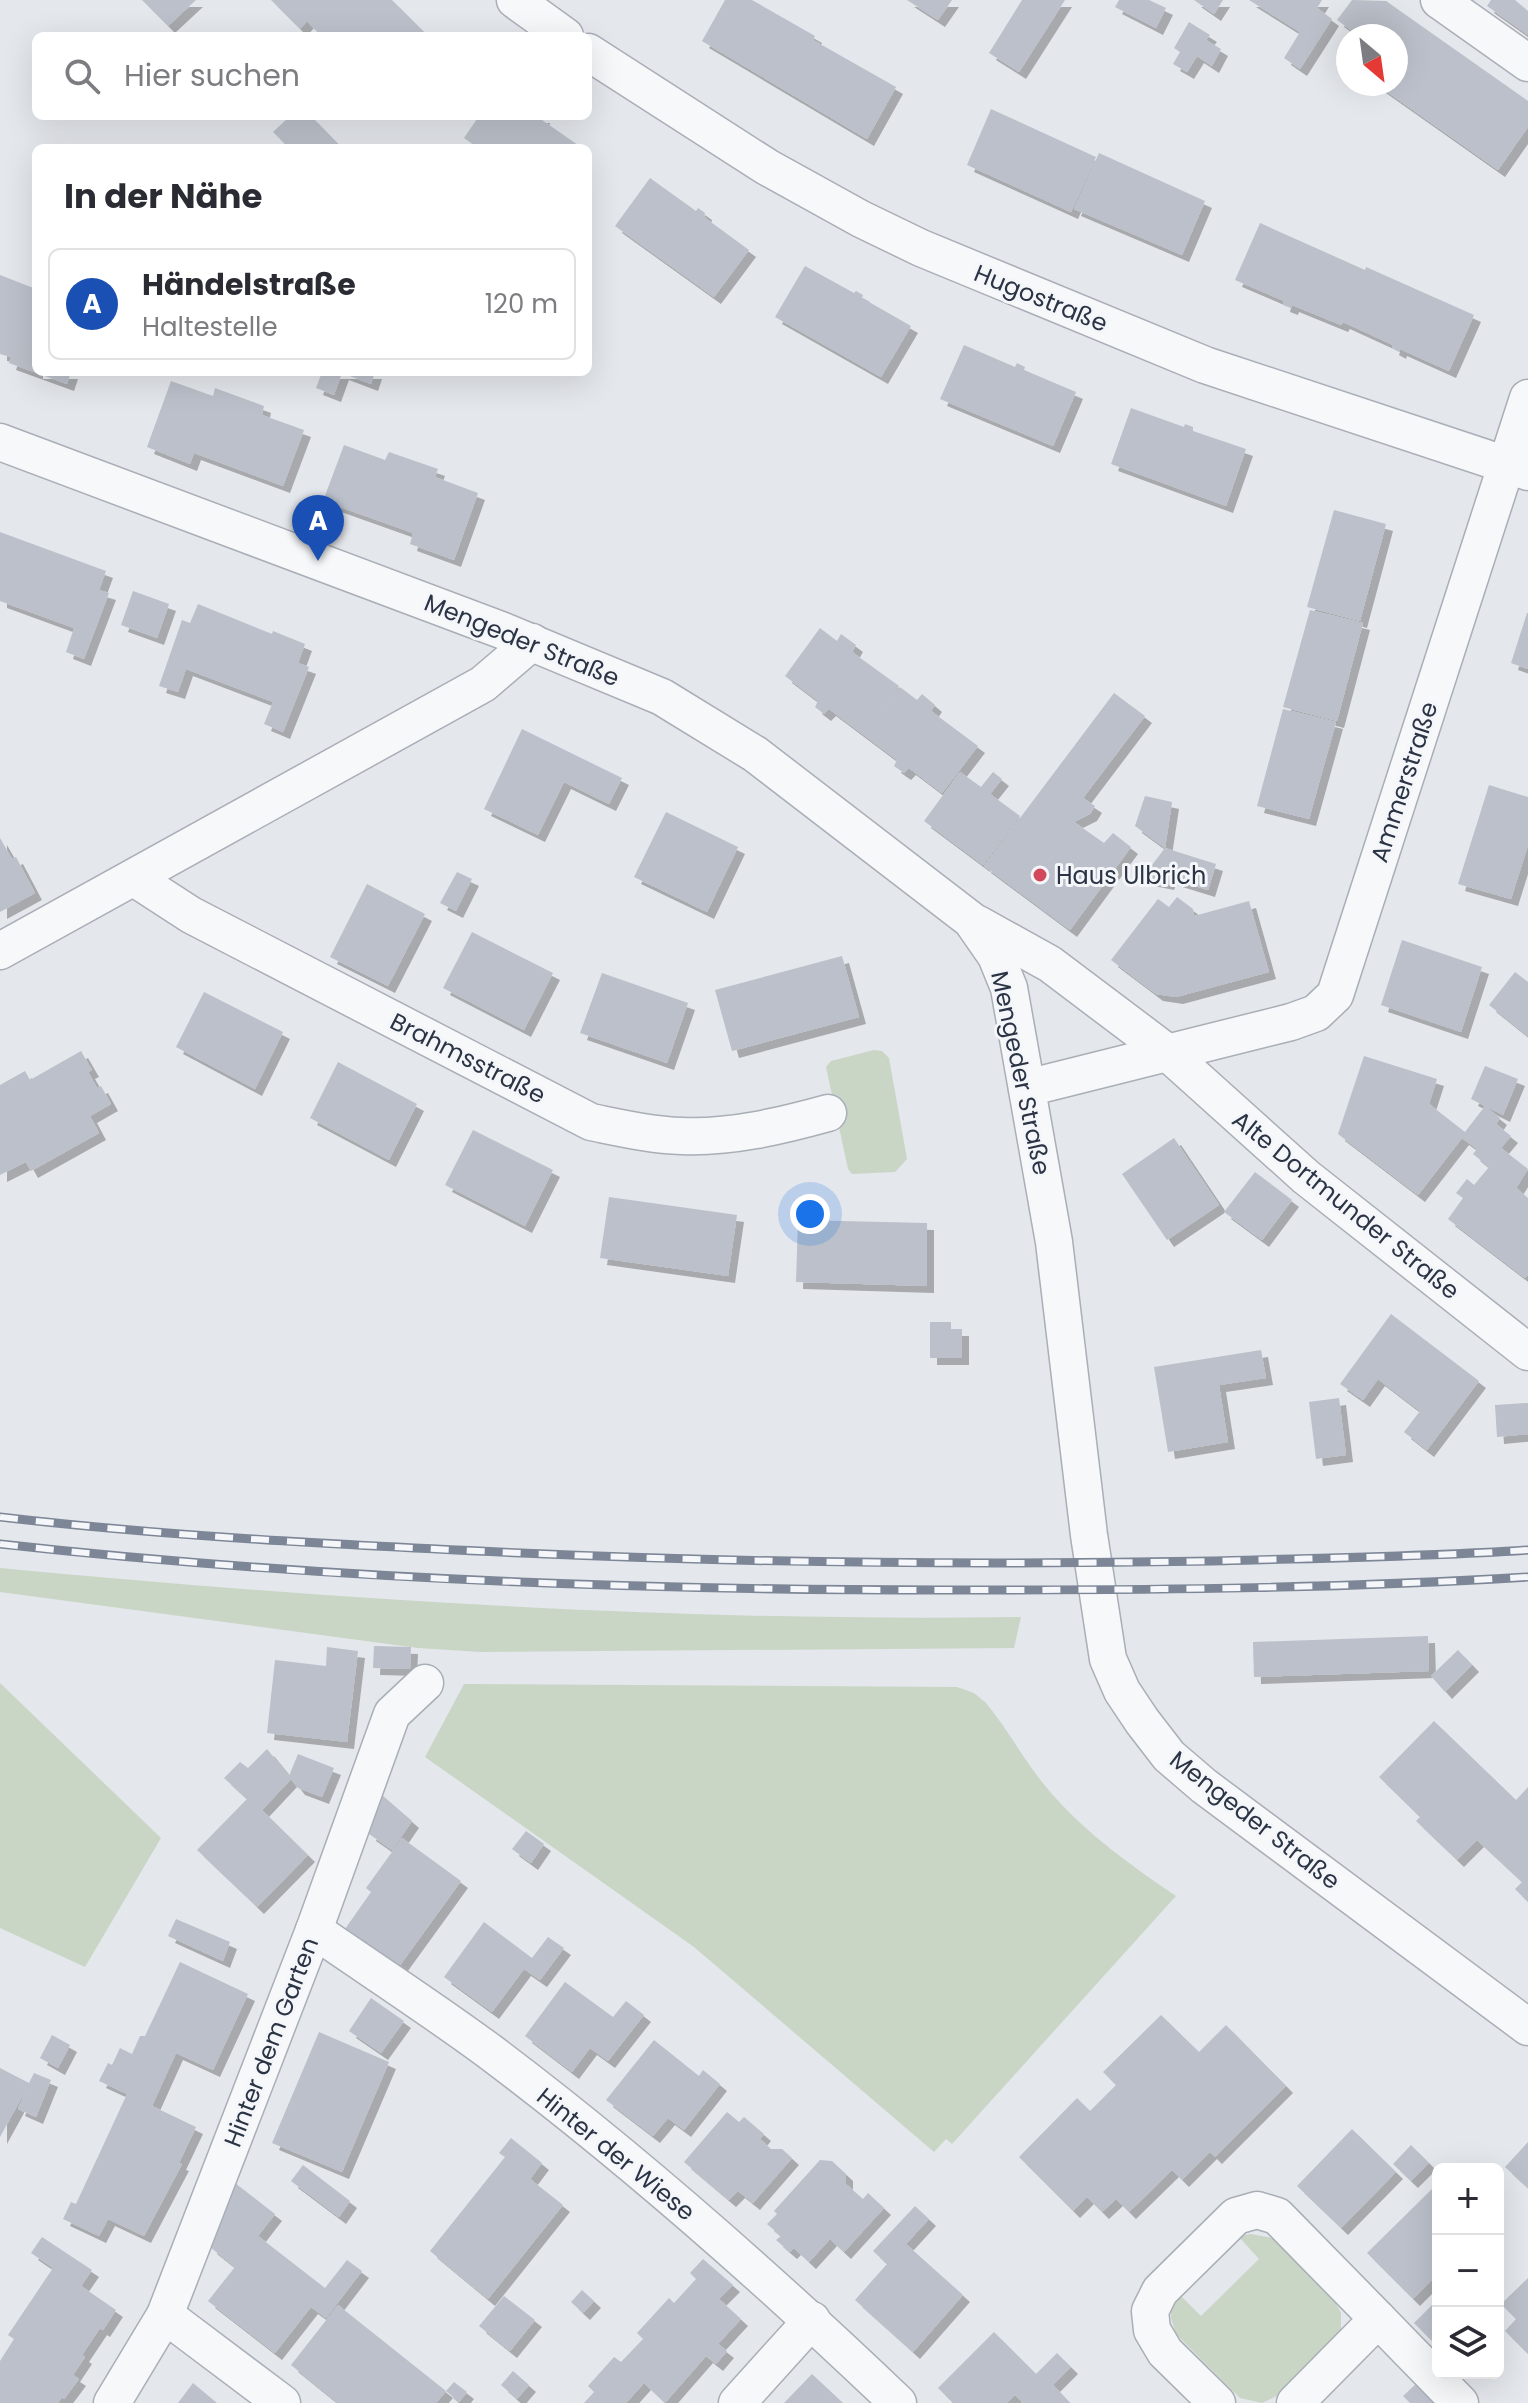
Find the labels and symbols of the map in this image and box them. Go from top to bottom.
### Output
north arrow [1336,24,1408,96]
street label: Hugostraße [969,256,1113,340]
pin: A [292,495,344,561]
street label: Mengeder Straße [420,586,624,694]
street label: Ammerstraße [1362,697,1446,867]
place label: Haus Ulbrich [1056,859,1206,892]
marker: Haus Ulbrich [1031,866,1049,884]
street label: Mengeder Straße [983,968,1059,1178]
street label: Brahmsstraße [385,1005,551,1111]
street label: Alte Dortmunder Straße [1226,1103,1466,1307]
your location [790,1194,830,1234]
street label: Mengeder Straße [1163,1743,1347,1897]
street label: Hinter dem Garten [216,1933,326,2151]
street label: Hinter der Wiese [530,2080,702,2228]

